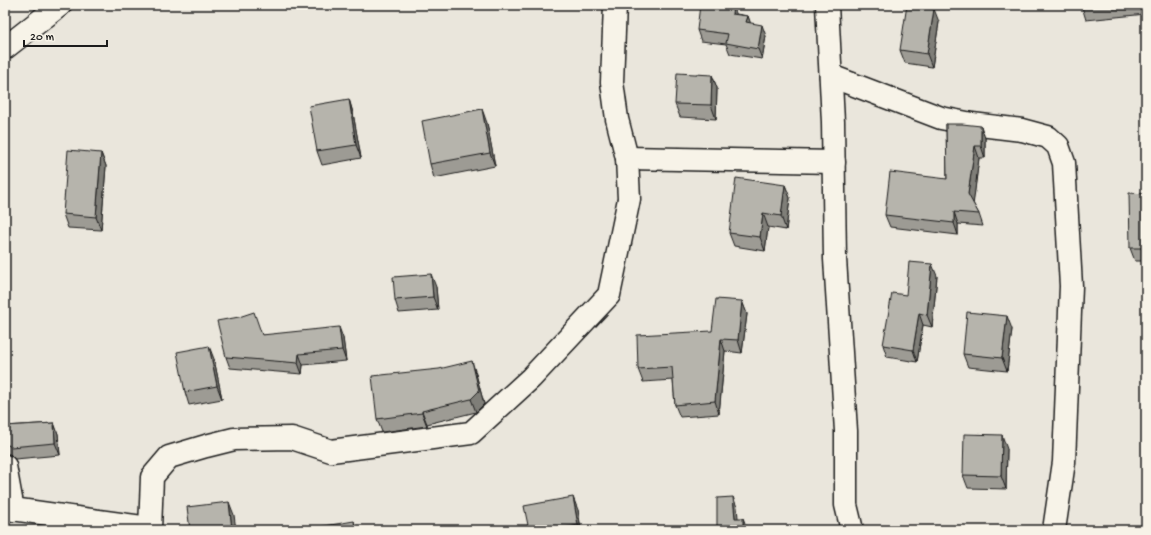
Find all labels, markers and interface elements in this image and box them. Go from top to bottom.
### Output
scale bar [24,22,107,48]
text: 20 m [30,31,55,45]

